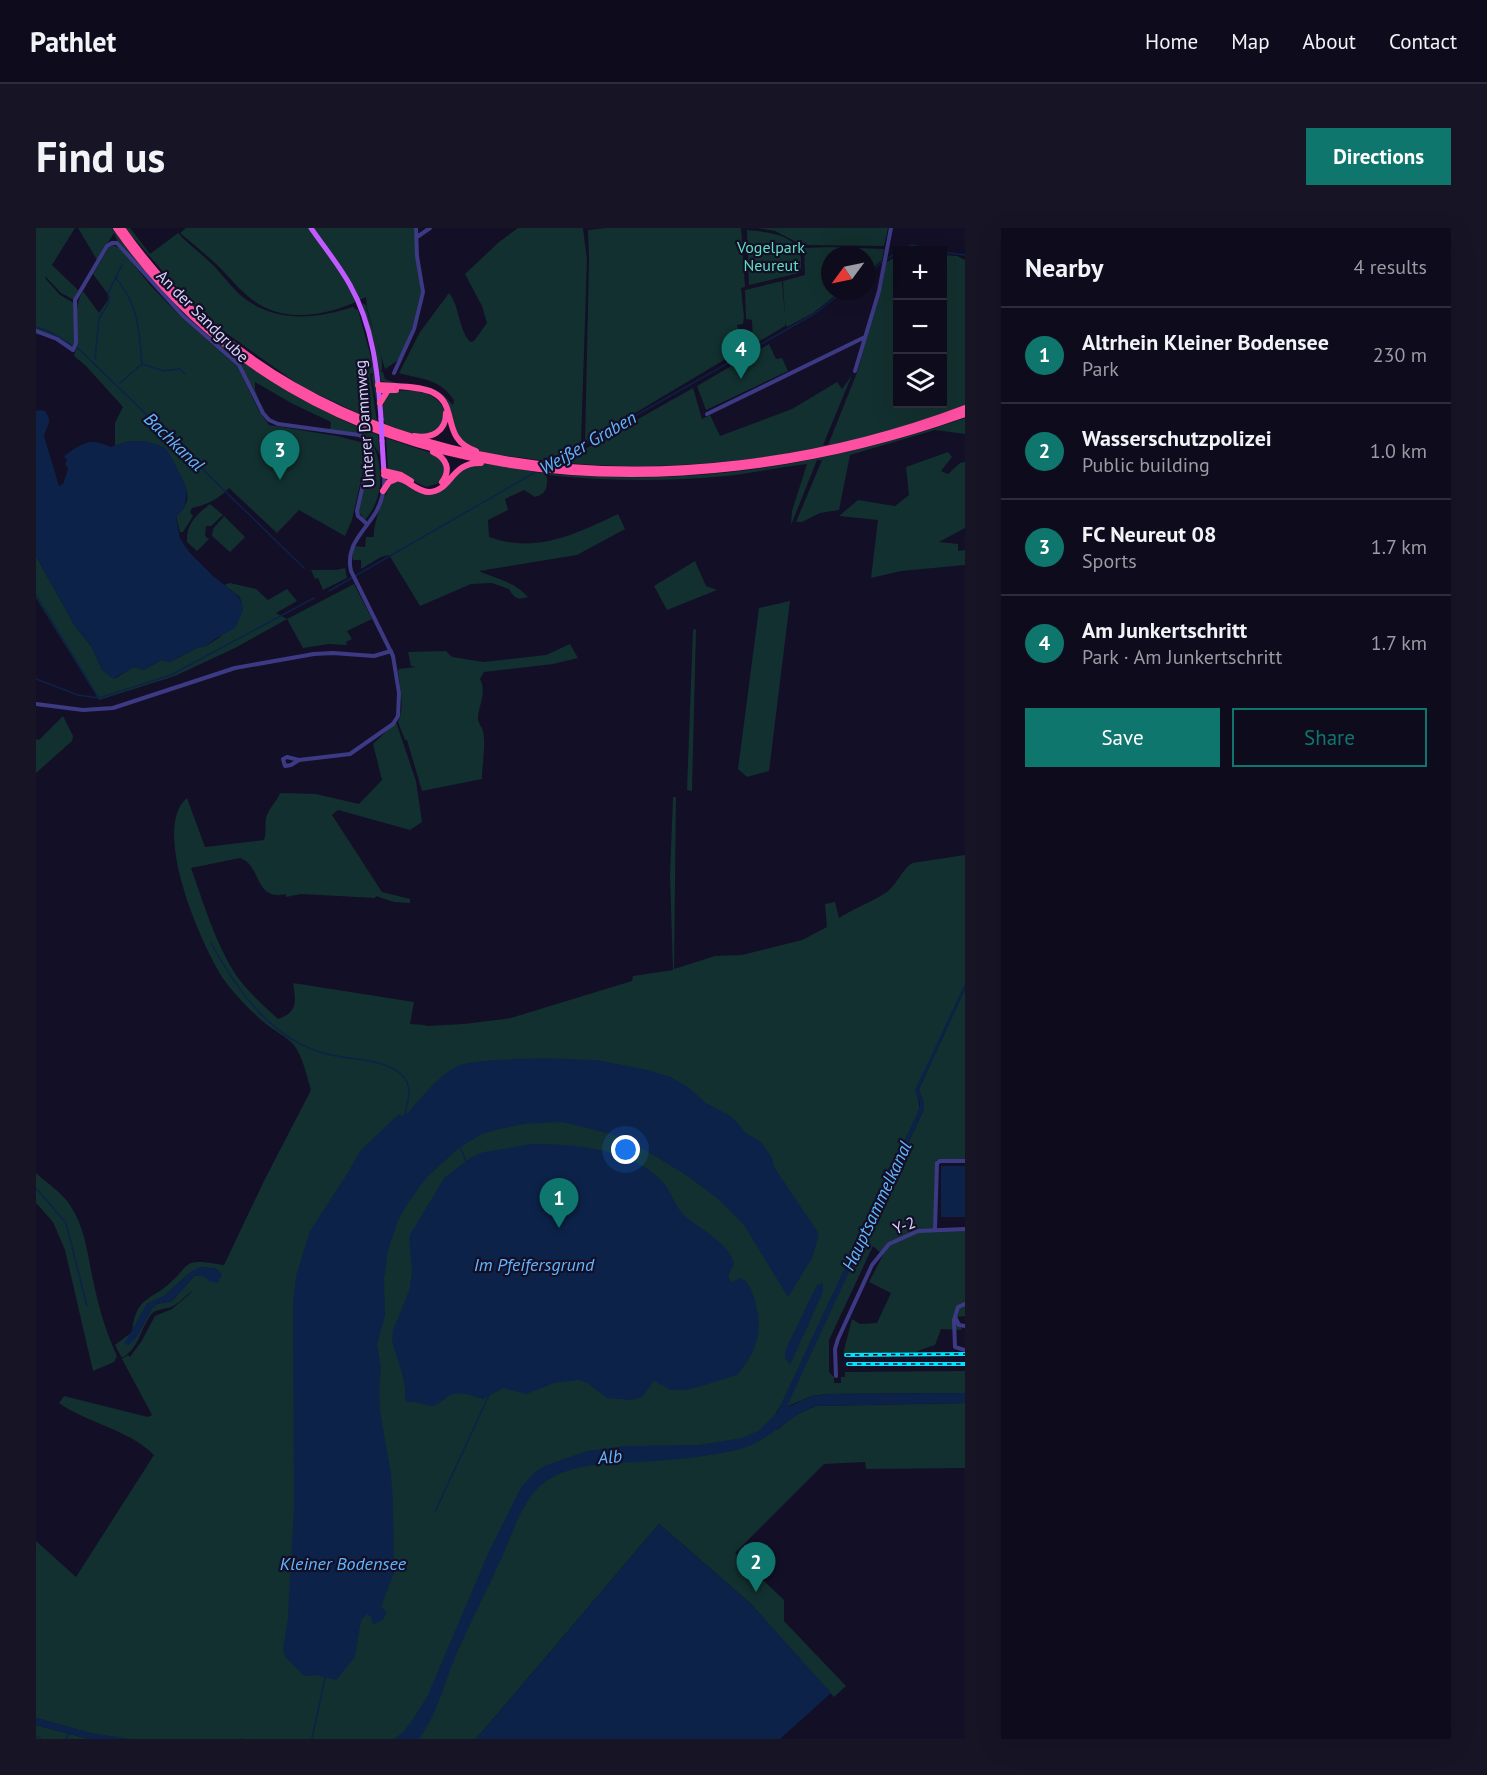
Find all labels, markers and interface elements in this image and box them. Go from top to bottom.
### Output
text: Pathlet [30,23,116,60]
text: Home [1145,28,1198,55]
text: Map [1231,28,1270,55]
text: About [1303,28,1356,55]
text: Contact [1389,28,1457,55]
button: Directions [1306,128,1451,185]
text: Find us [36,129,165,184]
park label: Vogelpark Neureut [736,237,805,275]
north arrow [821,246,875,300]
map controls [893,246,947,408]
button: + [893,246,947,300]
text: Nearby [1025,251,1103,284]
text: 4 results [1354,254,1427,280]
street label: An der Sandgrube [153,266,253,366]
button: − [893,300,947,354]
text: Altrhein Kleiner Bodensee [1082,328,1329,356]
pin: 4 [722,330,760,379]
text: 1 [1039,342,1050,368]
text: 230 m [1373,342,1427,368]
button: layers [893,354,947,408]
text: Park [1082,356,1119,382]
street label: Unterer Dammweg [350,359,378,489]
water label: Weißer Graben [535,406,640,480]
water label: Bachkanal [139,407,210,476]
text: Wasserschutzpolizei [1082,424,1272,452]
pin: 3 [260,430,300,480]
text: 2 [1039,438,1050,464]
text: 1.0 km [1370,438,1427,464]
text: Public building [1082,452,1210,478]
text: FC Neureut 08 [1082,520,1217,548]
text: 3 [1039,534,1050,560]
text: 1.7 km [1371,534,1427,560]
text: Sports [1082,548,1137,574]
text: Am Junkertschritt [1082,616,1247,644]
text: 4 [1039,630,1050,656]
text: 1.7 km [1371,630,1427,656]
text: Park · Am Junkertschritt [1082,644,1282,670]
button: Save [1025,708,1220,767]
button: Share [1232,708,1427,767]
your location [611,1135,640,1164]
water label: Hauptsammelkanal [836,1137,917,1274]
pin: 1 [540,1178,578,1228]
street label: Y-2 [890,1212,918,1238]
water label: Im Pfeifersgrund [474,1253,595,1276]
water label: Alb [596,1444,623,1469]
pin: 2 [736,1542,776,1592]
water label: Kleiner Bodensee [280,1552,407,1575]

